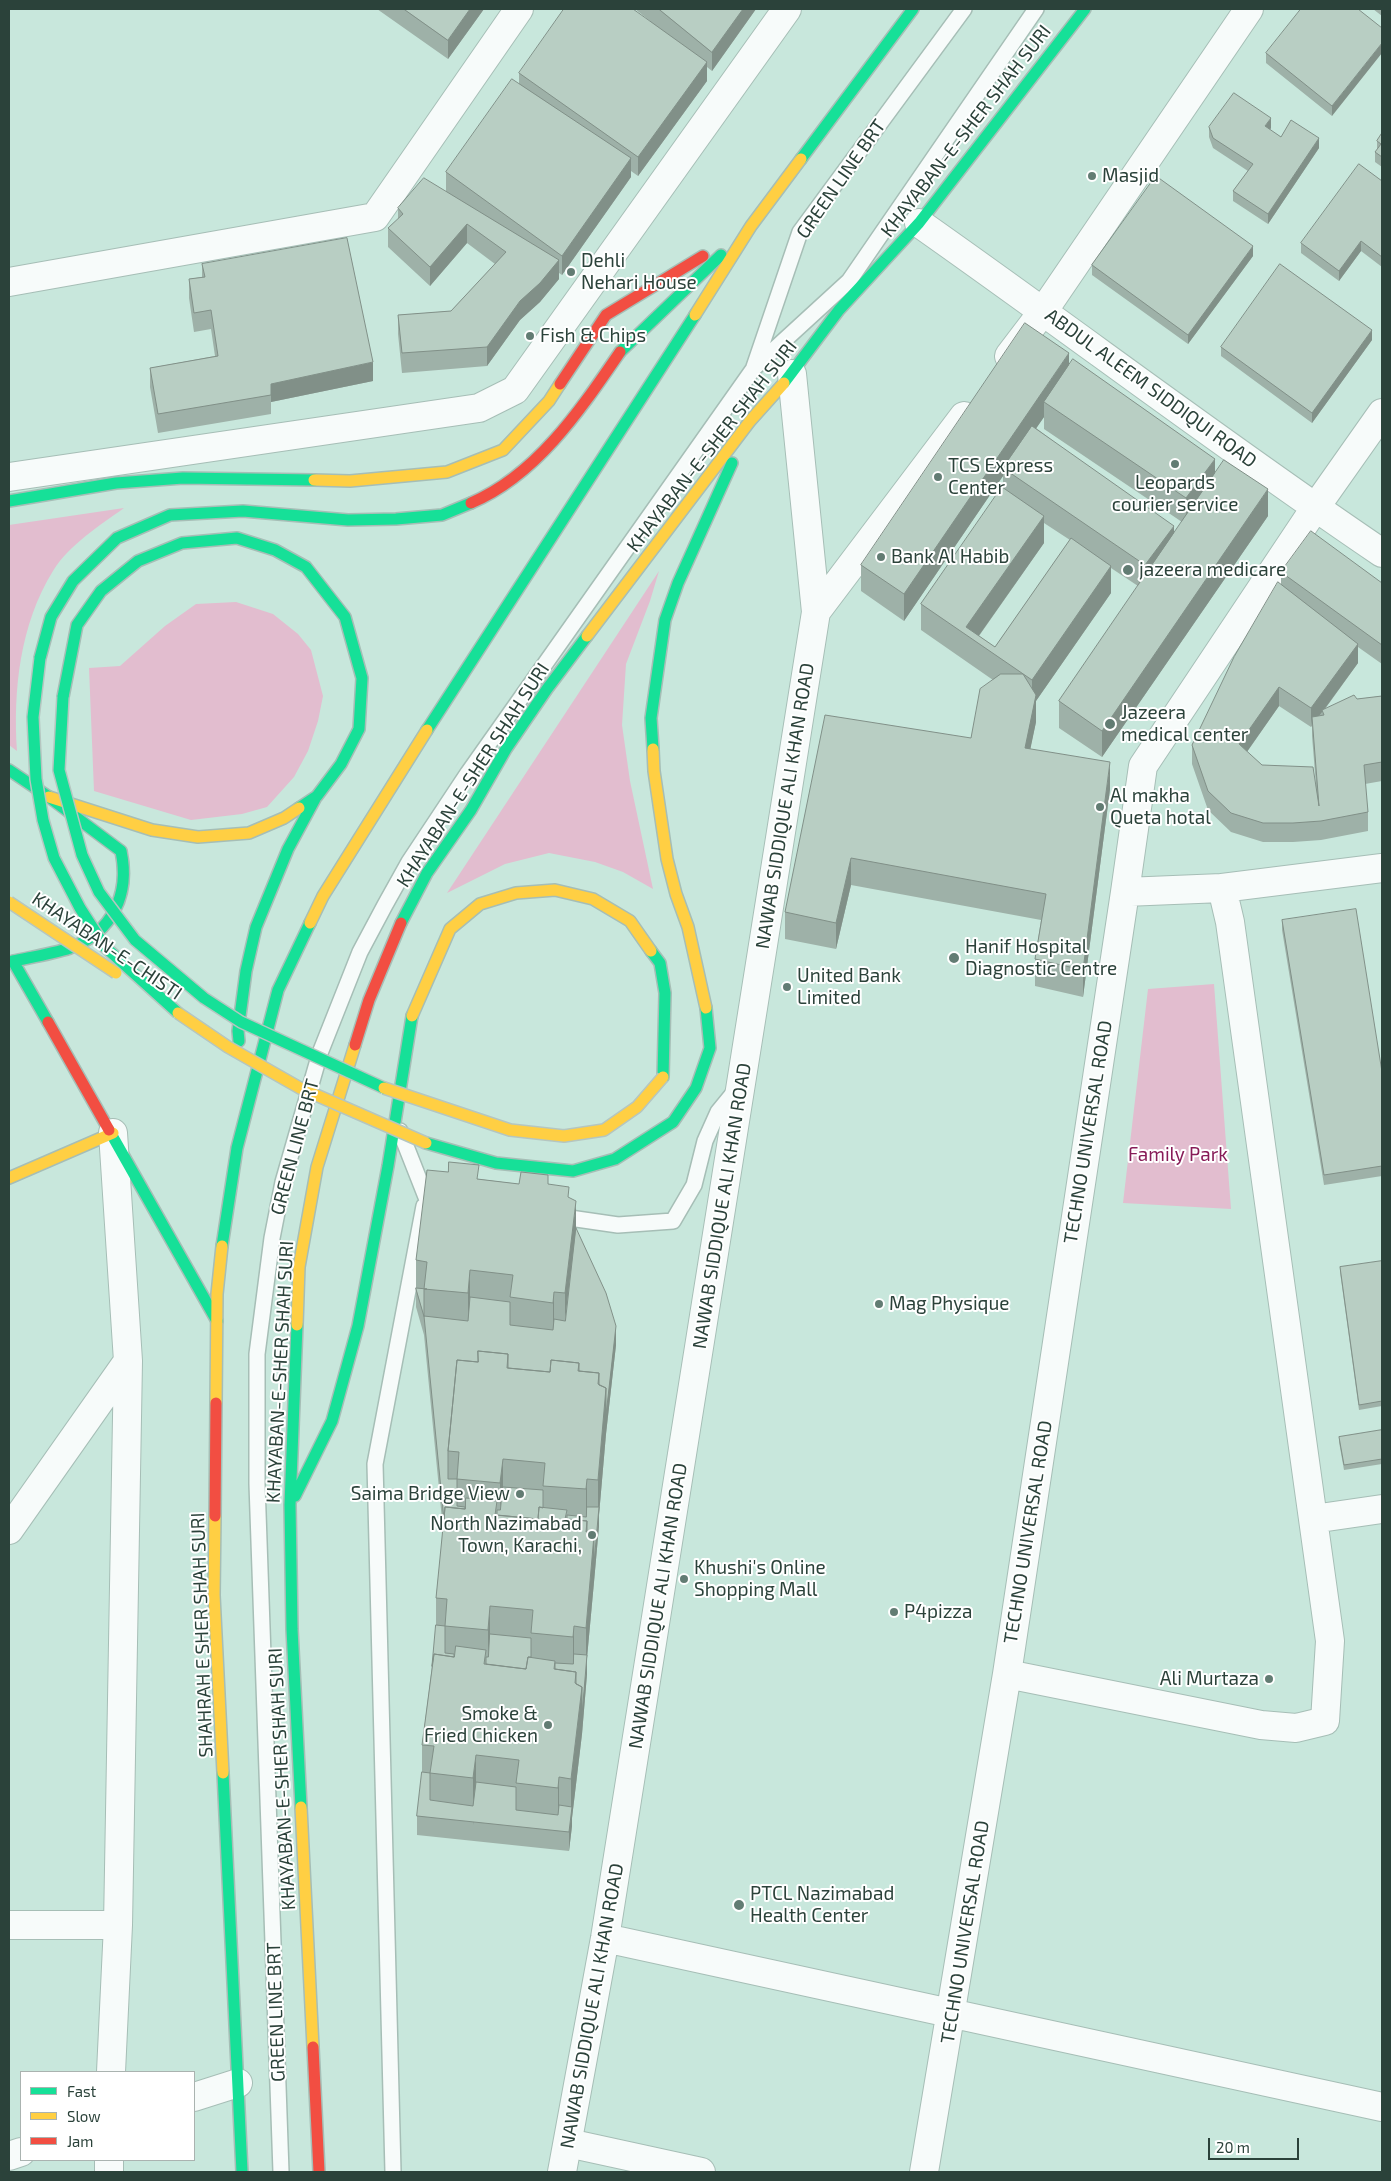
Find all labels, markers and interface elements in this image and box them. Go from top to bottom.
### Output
street label: KHAYABAN-E-SHER SHAH SURI [876,20,1056,242]
street label: GREEN LINE BRT [792,115,890,243]
place label: Masjid [1102,165,1159,187]
marker: Masjid [1086,170,1098,182]
place label: Dehli Nehari House [581,250,697,294]
marker: Dehli Nehari House [565,266,577,278]
street label: ABDUL ALEEM SIDDIQUI ROAD [1041,304,1261,472]
place label: Fish & Chips [540,325,646,347]
marker: Fish & Chips [524,330,536,342]
street label: KHAYABAN-E-SHER SHAH SURI [622,335,802,557]
place label: TCS Express Center [948,455,1053,499]
marker: Leopards courier service [1169,458,1181,470]
marker: TCS Express Center [932,471,944,483]
place label: Leopards courier service [1112,472,1238,516]
place label: Bank Al Habib [891,546,1009,568]
marker: Bank Al Habib [875,551,887,563]
place label: jazeera medicare [1139,559,1286,581]
marker: jazeera medicare [1121,563,1135,577]
street label: KHAYABAN-E-SHER SHAH SURI [392,659,554,891]
street label: NAWAB SIDDIQUE ALI KHAN ROAD [751,661,819,951]
place label: Jazeera medical center [1121,702,1248,746]
marker: Jazeera medical center [1103,717,1117,731]
place label: Al makha Queta hotal [1110,785,1211,829]
marker: Al makha Queta hotal [1094,801,1106,813]
street label: KHAYABAN-E-CHISTI [28,887,186,1005]
place label: Hanif Hospital Diagnostic Centre [965,936,1117,980]
marker: Hanif Hospital Diagnostic Centre [947,951,961,965]
place label: United Bank Limited [797,965,901,1009]
marker: United Bank Limited [781,981,793,993]
street label: TECHNO UNIVERSAL ROAD [1059,1019,1117,1245]
street label: NAWAB SIDDIQUE ALI KHAN ROAD [688,1061,756,1351]
street label: GREEN LINE BRT [266,1076,324,1218]
park label: Family Park [1128,1144,1228,1166]
street label: KHAYABAN-E-SHER SHAH SURI [262,1240,298,1504]
place label: Mag Physique [889,1293,1009,1315]
marker: Mag Physique [873,1298,885,1310]
street label: TECHNO UNIVERSAL ROAD [999,1419,1057,1645]
street label: NAWAB SIDDIQUE ALI KHAN ROAD [624,1461,692,1751]
place label: Saima Bridge View [351,1483,510,1505]
marker: Saima Bridge View [514,1488,526,1500]
street label: SHAHRAH E SHER SHAH SURI [186,1512,218,1758]
place label: North Nazimabad Town, Karachi, [430,1513,582,1557]
marker: North Nazimabad Town, Karachi, [586,1529,598,1541]
place label: Khushi's Online Shopping Mall [694,1557,826,1601]
marker: Khushi's Online Shopping Mall [678,1573,690,1585]
place label: P4pizza [904,1601,972,1623]
marker: P4pizza [888,1606,900,1618]
street label: KHAYABAN-E-SHER SHAH SURI [264,1647,300,1911]
place label: Ali Murtaza [1160,1668,1259,1690]
marker: Ali Murtaza [1263,1673,1275,1685]
place label: Smoke & Fried Chicken [424,1703,538,1747]
marker: Smoke & Fried Chicken [542,1719,554,1731]
street label: TECHNO UNIVERSAL ROAD [936,1819,994,2045]
street label: NAWAB SIDDIQUE ALI KHAN ROAD [556,1862,628,2150]
place label: PTCL Nazimabad Health Center [750,1883,894,1927]
marker: PTCL Nazimabad Health Center [732,1898,746,1912]
street label: GREEN LINE BRT [262,1942,290,2082]
legend [20,2071,195,2161]
text: Fast [67,2082,96,2100]
text: Slow [67,2107,101,2125]
scale bar [1211,2128,1302,2160]
text: Jam [67,2132,93,2150]
text: 20 m [1216,2138,1250,2156]

